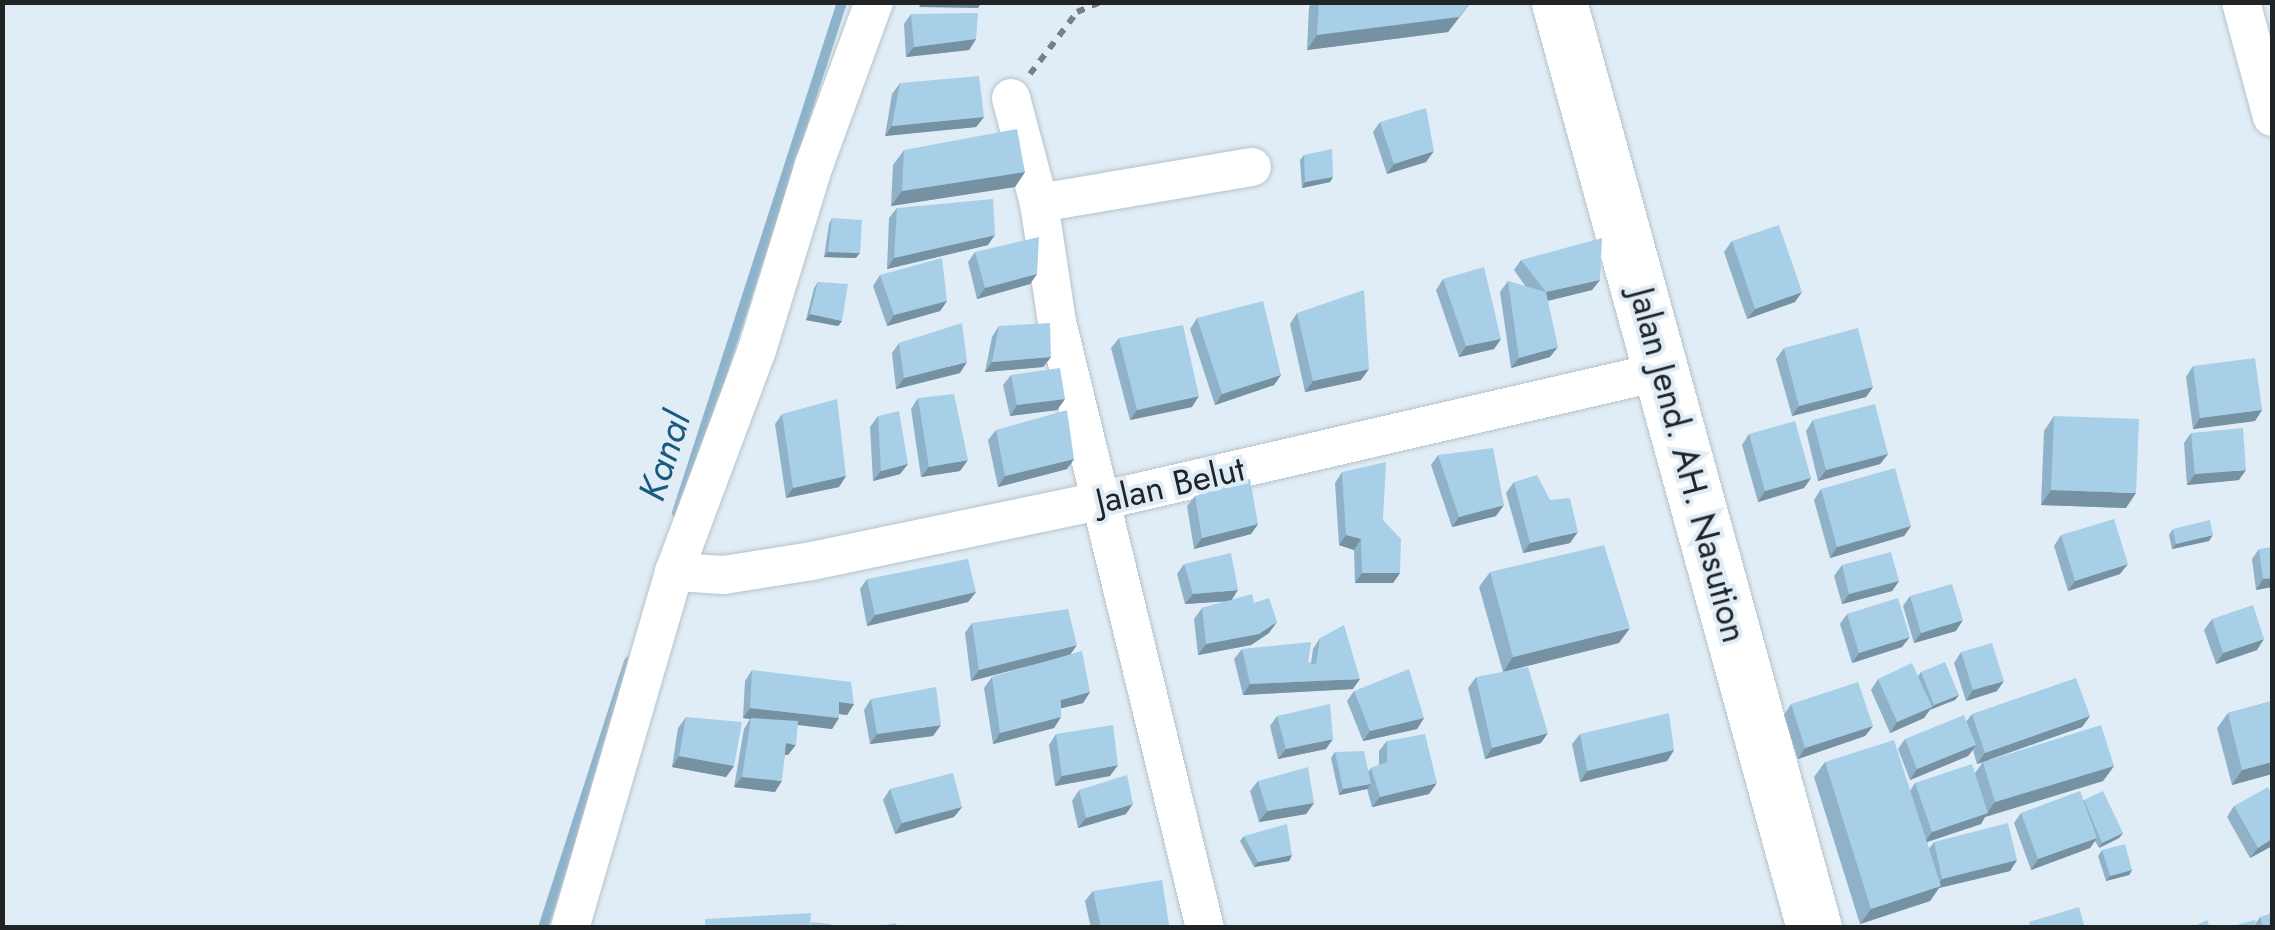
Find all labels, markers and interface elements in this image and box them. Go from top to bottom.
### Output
street label: Jalan Jend. AH. Nasution [1620,283,1756,647]
water label: Kanal [628,406,700,506]
street label: Jalan Belut [1092,448,1248,522]

